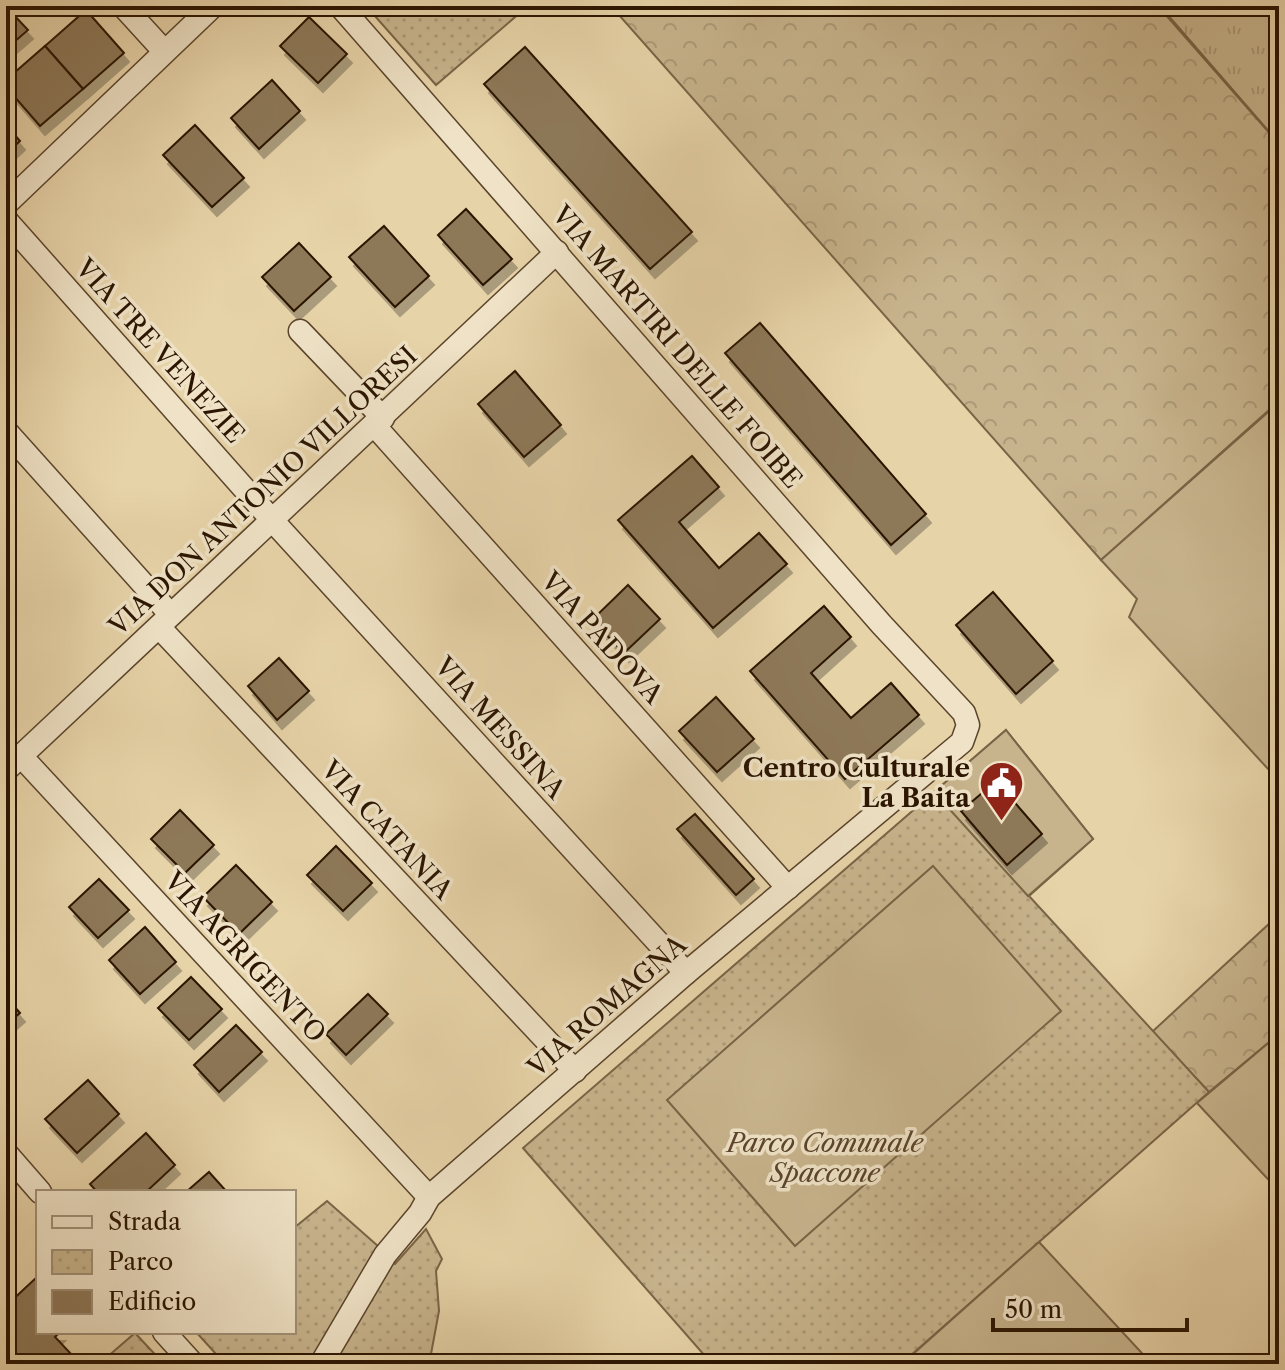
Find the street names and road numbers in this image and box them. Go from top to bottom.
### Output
street label: VIA MARTIRI DELLE FOIBE [545,198,809,495]
street label: VIA TRE VENEZIE [68,252,251,450]
street label: VIA DON ANTONIO VILLORESI [101,340,424,643]
street label: VIA PADOVA [534,565,670,711]
street label: VIA MESSINA [427,650,572,806]
street label: VIA CATANIA [314,753,460,907]
street label: VIA AGRIGENTO [157,864,332,1049]
street label: VIA ROMAGNA [520,928,694,1084]

